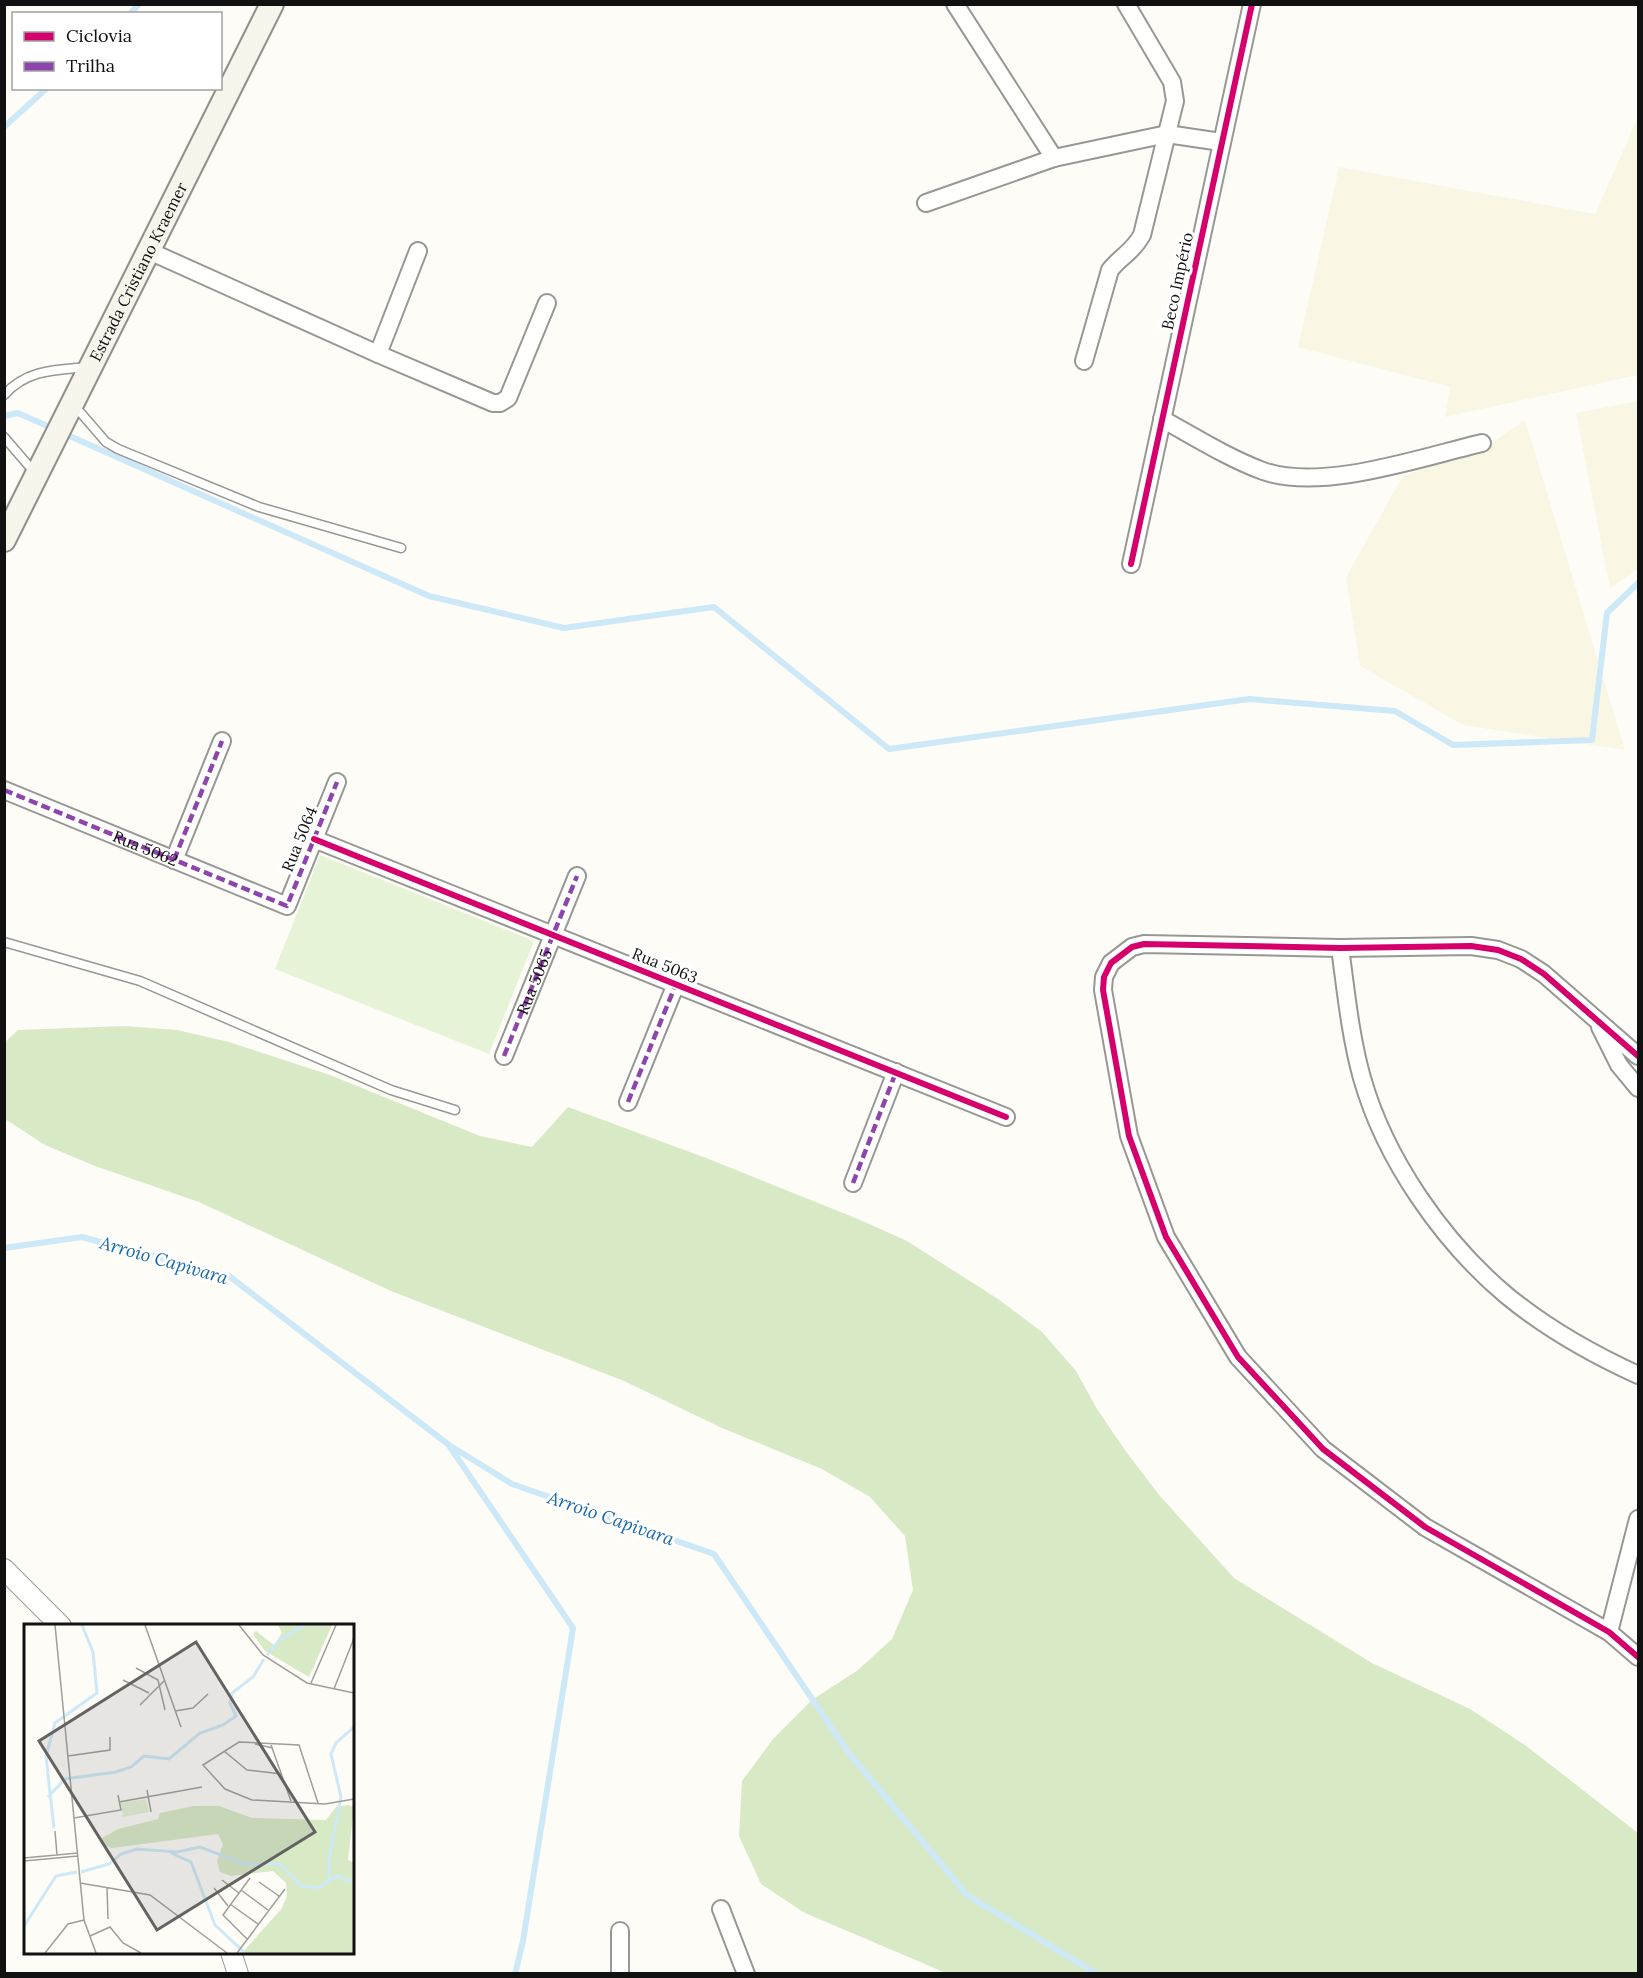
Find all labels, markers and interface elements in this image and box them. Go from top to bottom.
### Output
legend [12,12,222,90]
text: Ciclovia [66,24,132,47]
text: Trilha [66,54,115,77]
street label: Estrada Cristiano Kraemer [85,179,191,365]
street label: Beco Império [1157,230,1197,332]
street label: Rua 5064 [277,803,321,875]
street label: Rua 5062 [110,826,181,870]
street label: Rua 5063 [629,943,701,987]
street label: Rua 5065 [512,946,556,1017]
water label: Arroio Capivara [96,1230,231,1289]
water label: Arroio Capivara [544,1485,677,1550]
inset map [24,1624,354,1954]

